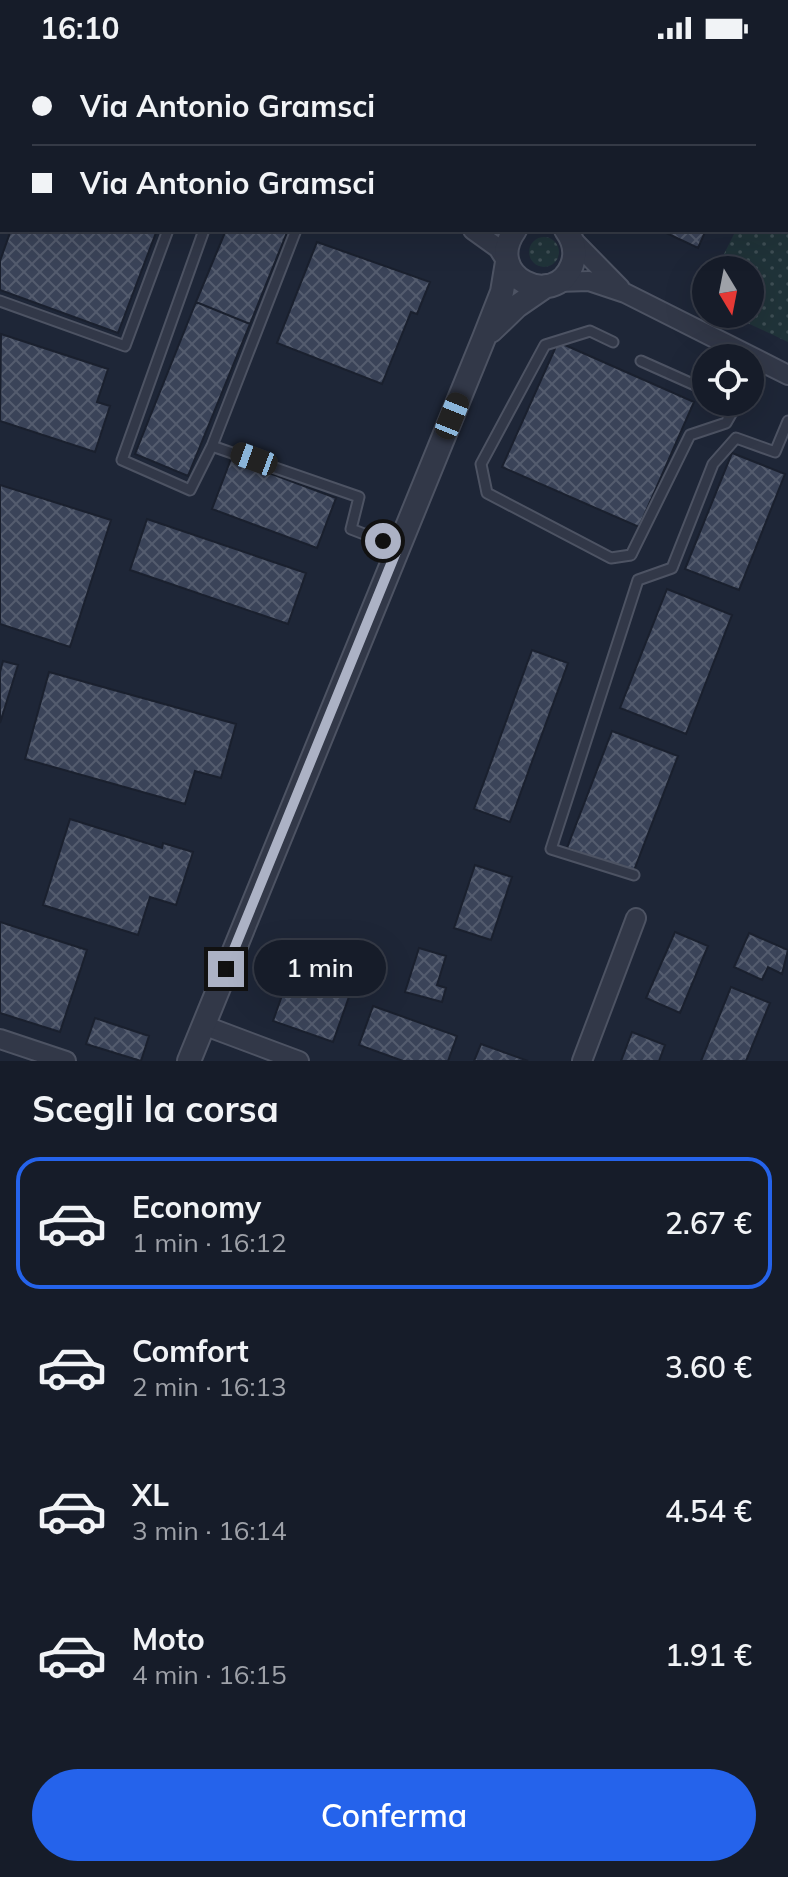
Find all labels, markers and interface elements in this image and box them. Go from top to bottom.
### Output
text: 16:10 [40,9,119,47]
text: Via Antonio Gramsci [80,87,375,125]
text: Via Antonio Gramsci [80,164,375,202]
north arrow [692,256,764,328]
map controls [692,256,764,416]
button: locate [692,344,764,416]
car [432,389,472,443]
car [227,440,281,478]
route start [365,523,401,559]
callout: 1 min [254,941,386,997]
route end [208,951,244,987]
text: 1 min [286,951,354,984]
text: Scegli la corsa [32,1086,279,1131]
icon: car [36,1187,108,1259]
text: Economy [132,1188,261,1226]
text: 2.67 € [665,1204,752,1242]
text: 1 min · 16:12 [132,1226,287,1259]
icon: car [36,1331,108,1403]
text: Comfort [132,1332,249,1370]
text: 3.60 € [665,1348,752,1386]
text: 2 min · 16:13 [132,1370,287,1403]
icon: car [36,1475,108,1547]
text: XL [132,1476,169,1514]
text: 4.54 € [665,1492,752,1530]
text: 3 min · 16:14 [132,1514,287,1547]
icon: car [36,1619,108,1691]
text: Moto [132,1620,205,1658]
text: 1.91 € [665,1636,752,1674]
text: 4 min · 16:15 [132,1658,287,1691]
button: Conferma [32,1769,756,1861]

